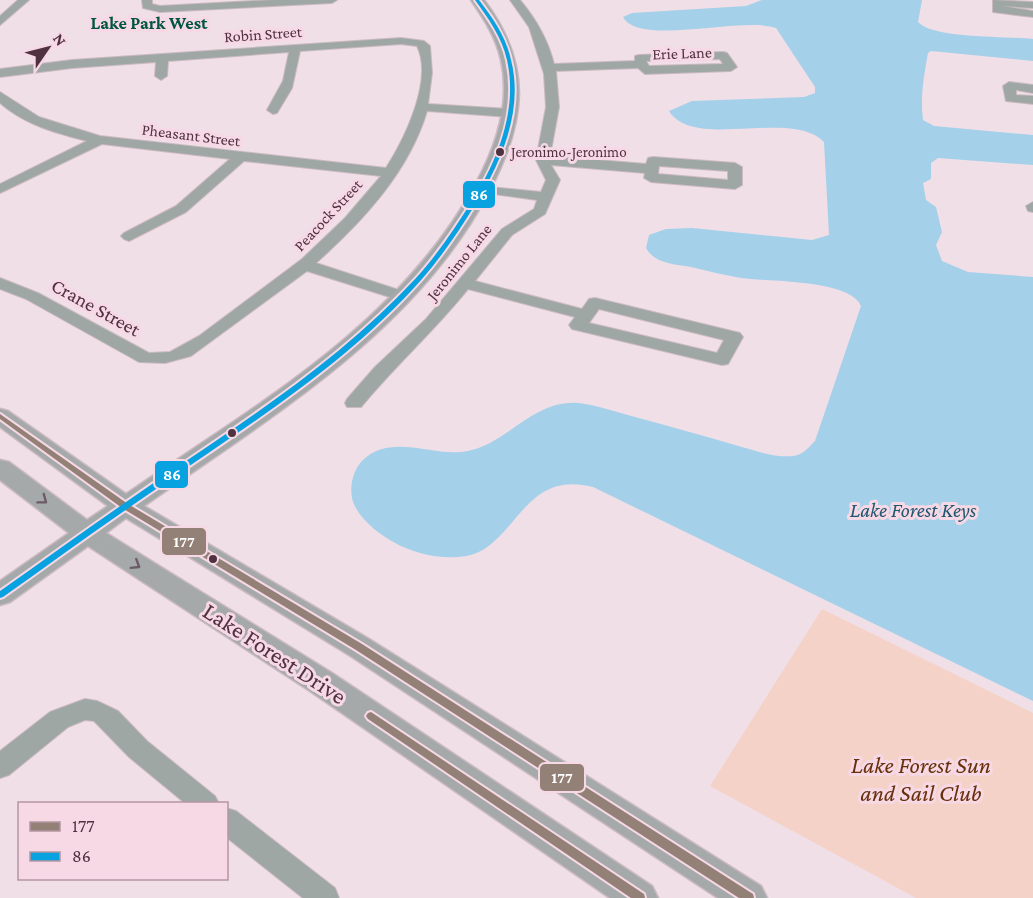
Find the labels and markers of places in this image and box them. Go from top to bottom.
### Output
place label: Jeronimo-Jeronimo [509,144,627,161]
marker: Jeronimo-Jeronimo [494,146,506,158]
unlabelled marker [226,427,238,439]
unlabelled marker [207,553,219,565]

